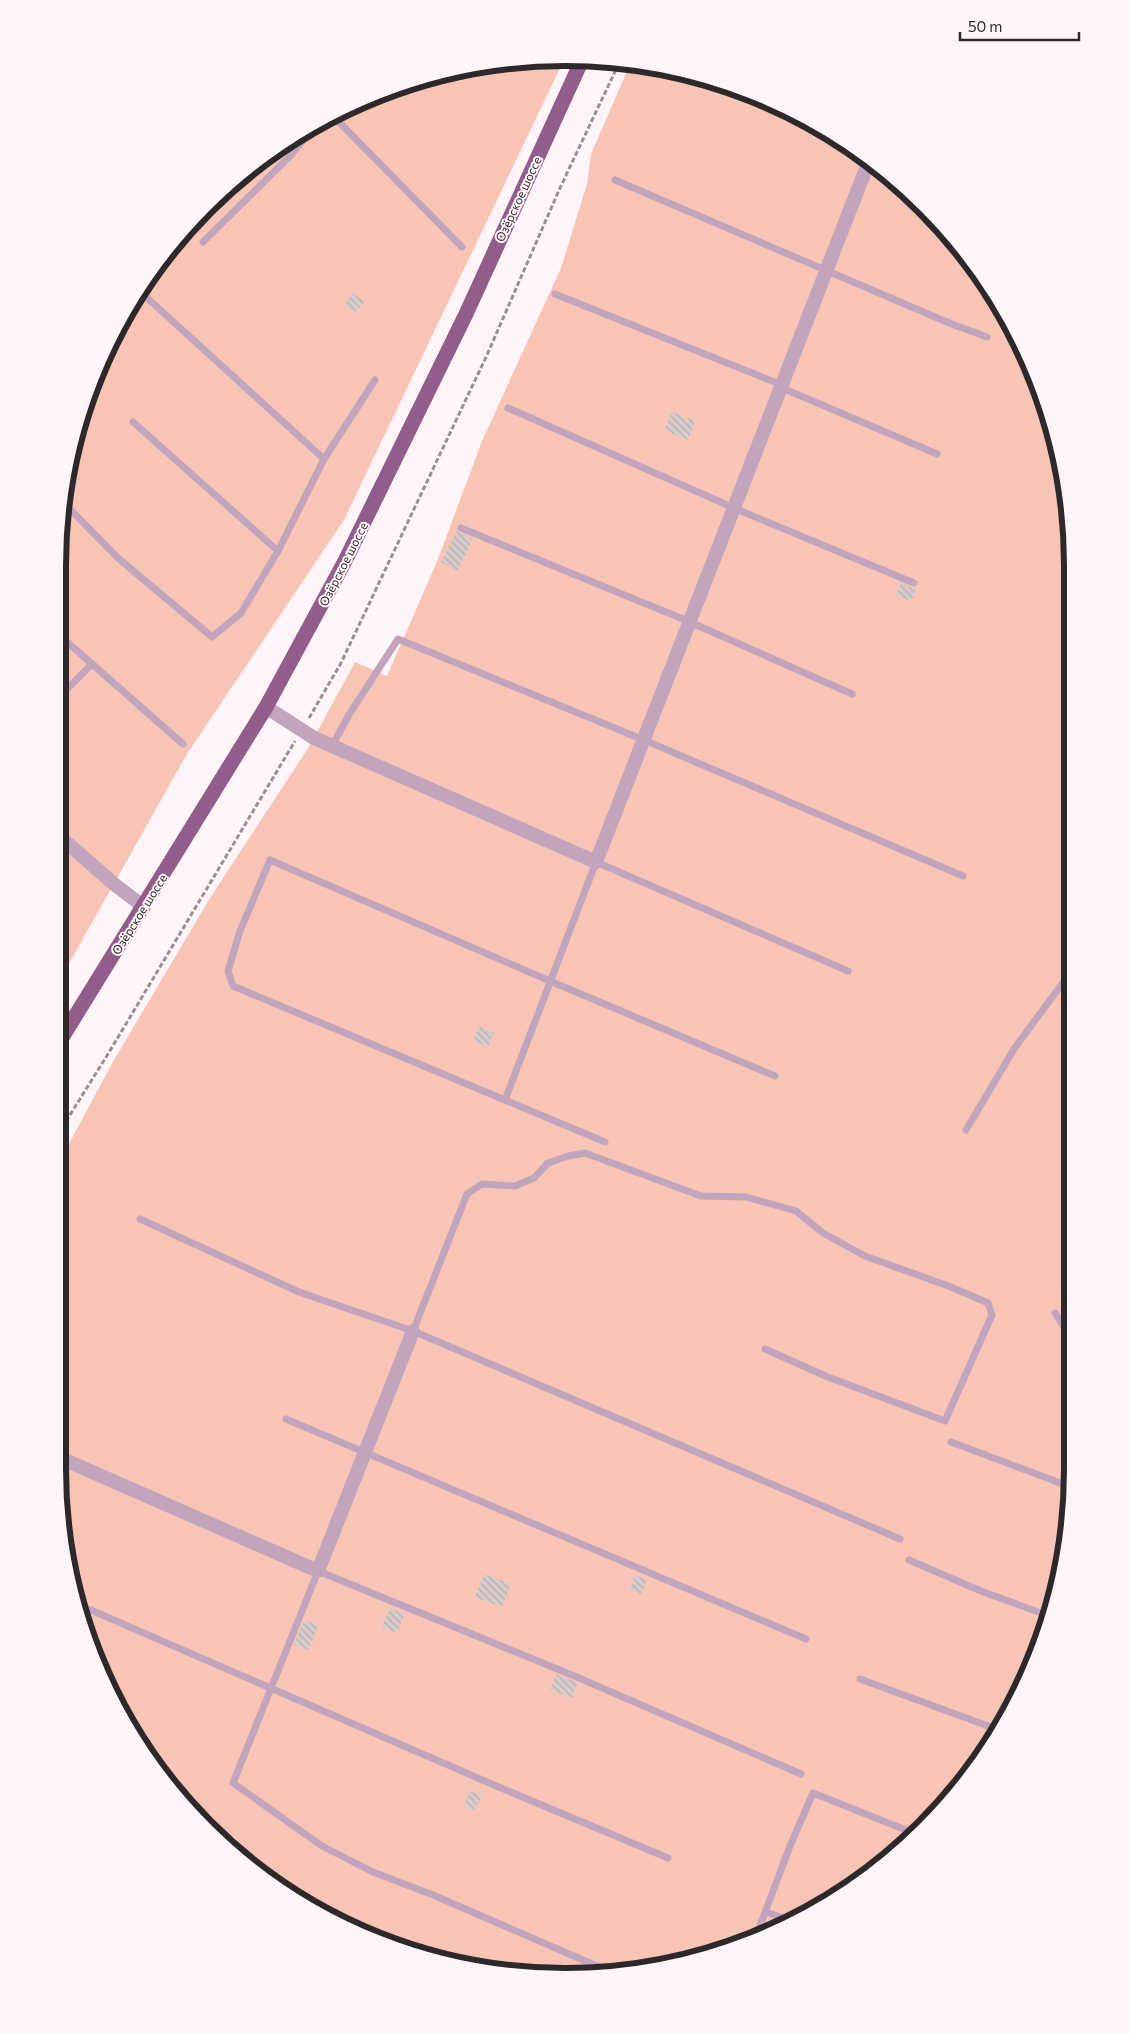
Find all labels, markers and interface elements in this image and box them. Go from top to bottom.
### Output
scale bar [960,10,1079,42]
text: 50 m [968,17,1002,35]
street label: Озёрское шоссе [492,154,544,244]
street label: Озёрское шоссе [316,520,370,608]
street label: Озёрское шоссе [109,871,169,957]

